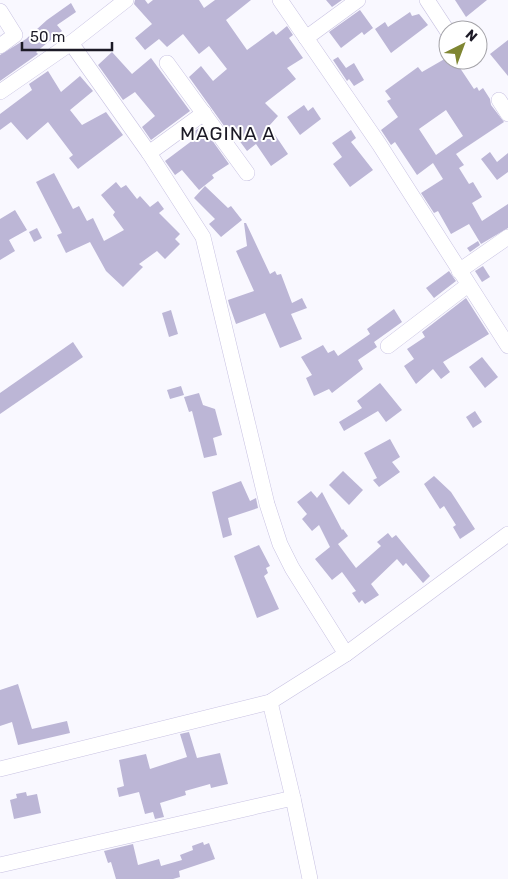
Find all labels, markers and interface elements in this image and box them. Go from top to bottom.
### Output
scale bar [22,20,112,52]
north arrow [438,20,488,70]
text: N [462,26,481,45]
text: 50 m [30,28,65,46]
district label: MAGINA A [180,122,276,145]

